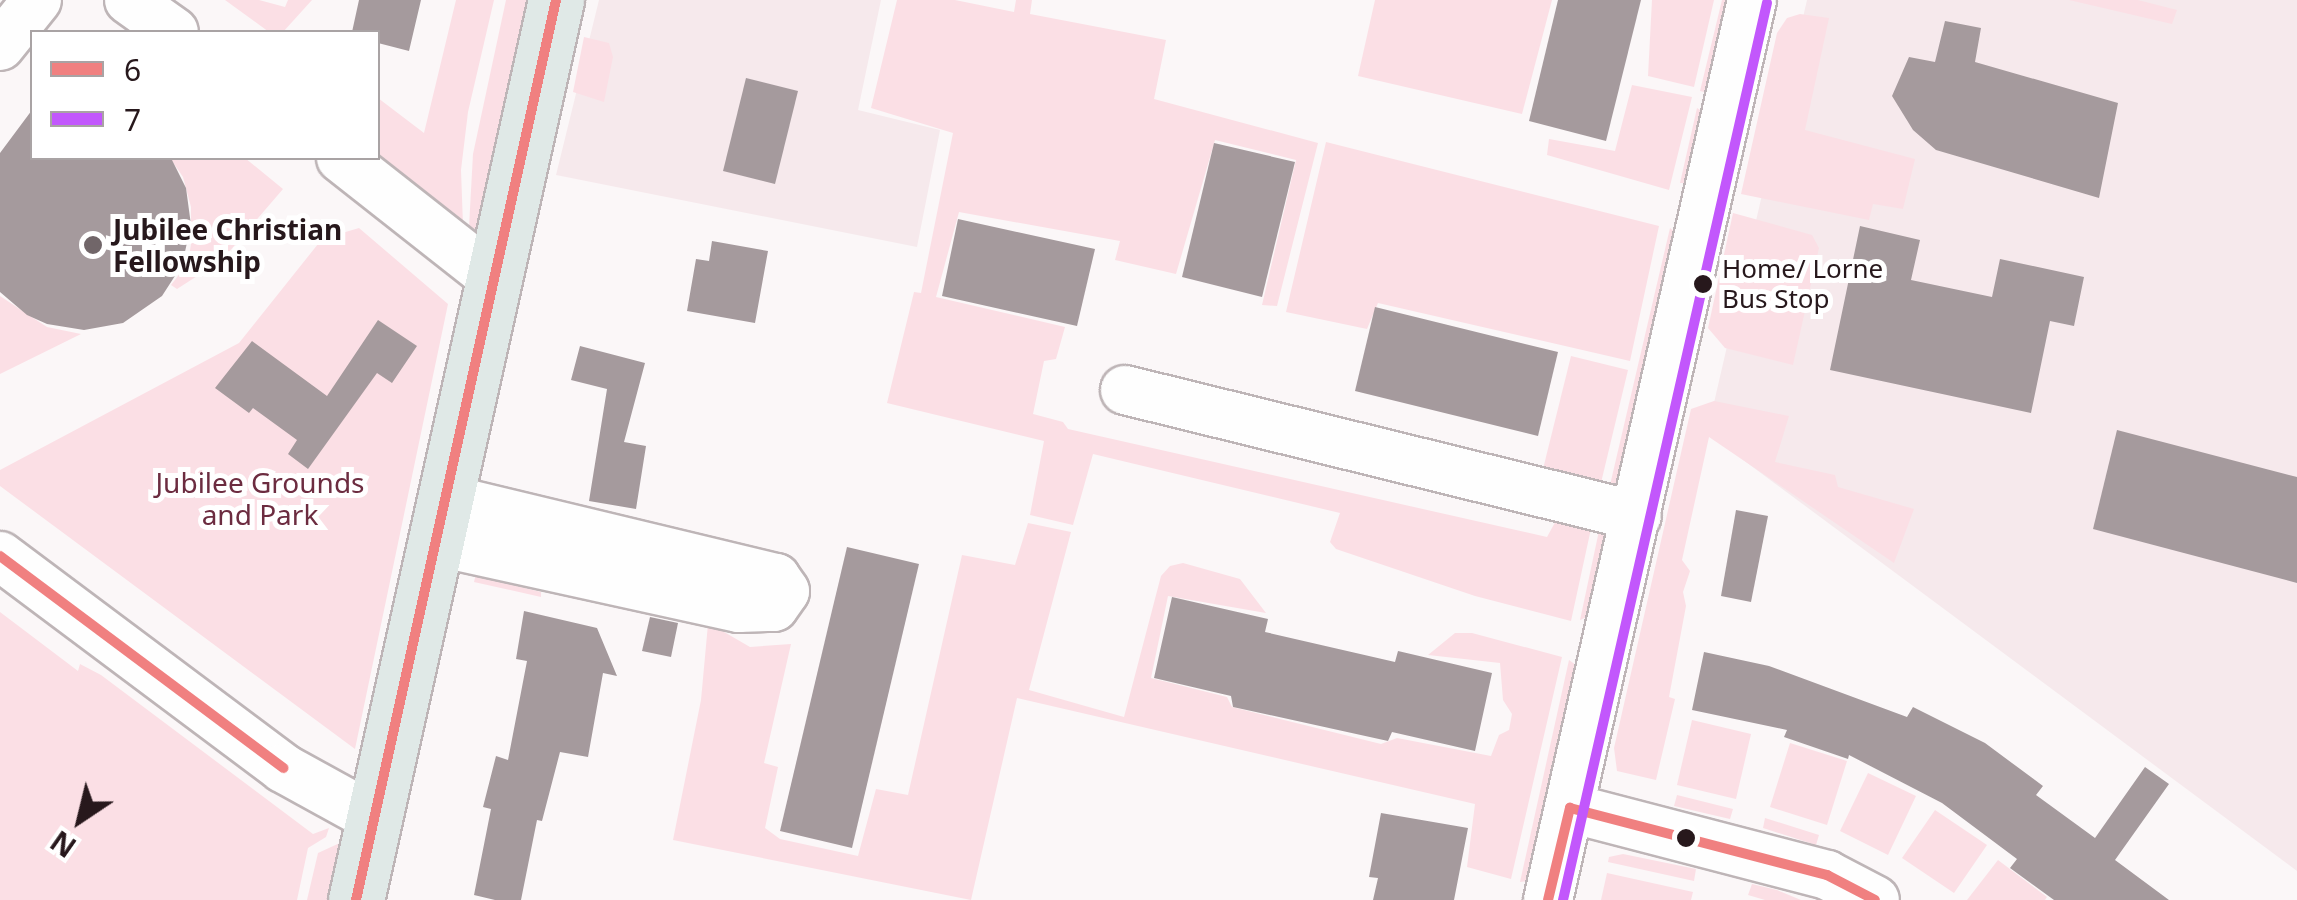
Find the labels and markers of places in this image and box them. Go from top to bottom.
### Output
place label: Jubilee Christian Fellowship [113,212,342,278]
marker: Jubilee Christian Fellowship [82,234,104,256]
place label: Home/ Lorne Bus Stop [1722,253,1883,314]
marker: Home/ Lorne Bus Stop [1693,274,1713,294]
unlabelled marker [1676,828,1696,848]

